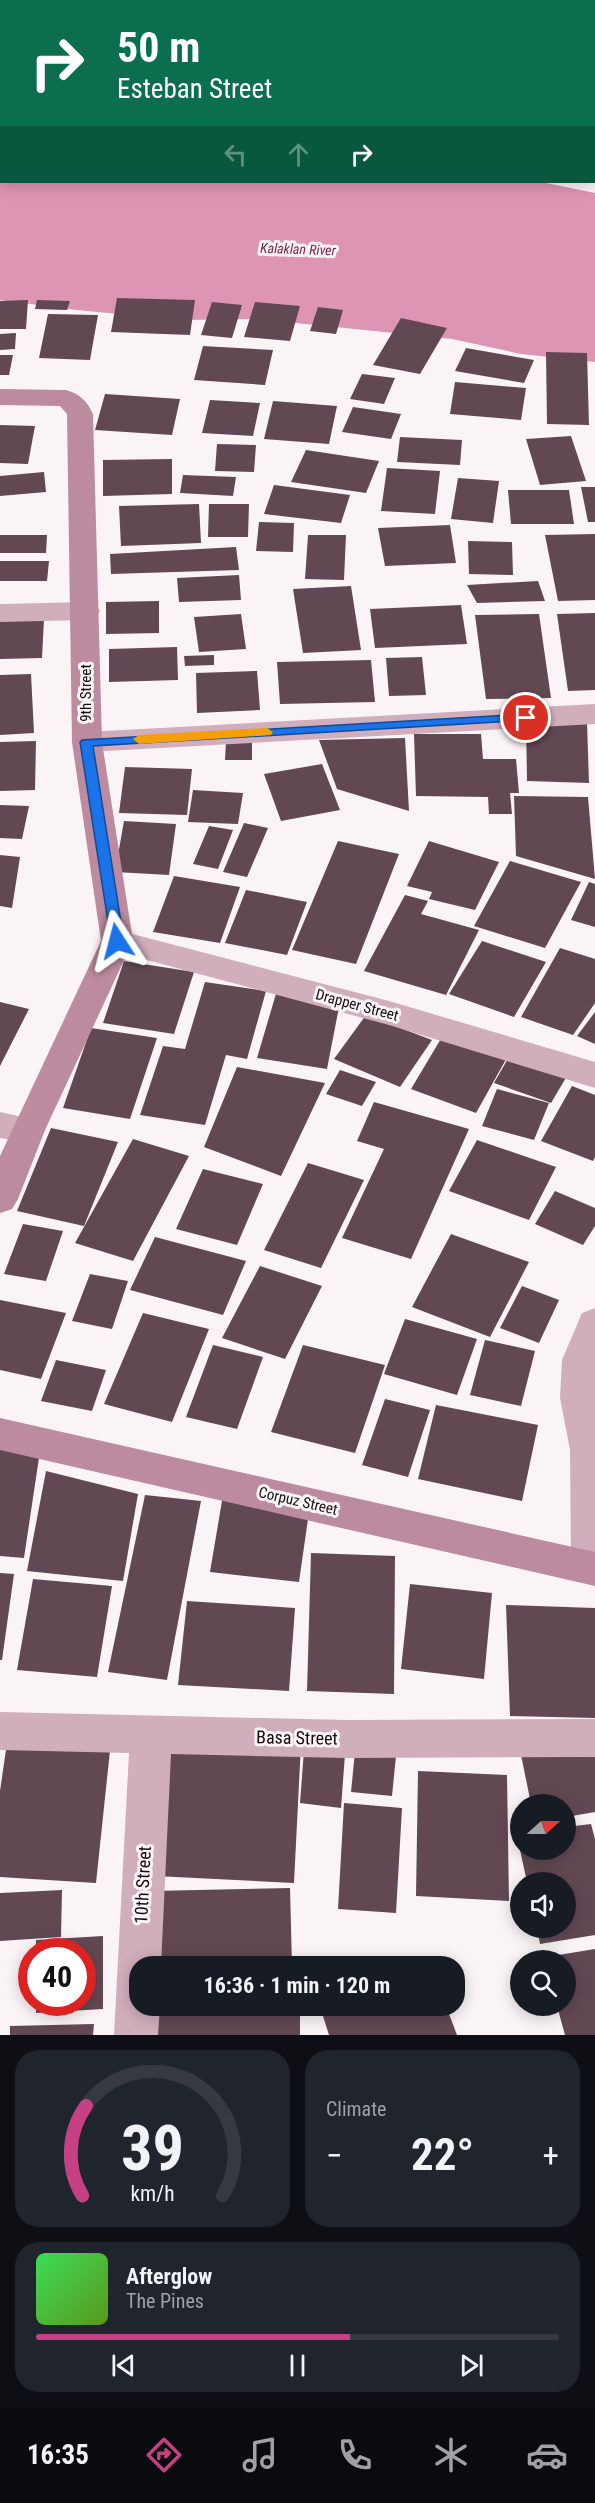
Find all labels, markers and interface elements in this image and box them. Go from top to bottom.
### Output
text: 50 m [117,23,200,72]
icon: right [18,24,96,102]
text: Esteban Street [117,73,272,105]
icon: left [219,138,252,171]
icon: ahead [282,138,315,171]
icon: right [345,138,378,171]
water label: Kalaklan River [260,240,337,258]
street label: 9th Street [77,664,95,722]
pin [500,692,551,743]
icon: arrive [509,701,542,734]
position arrow [85,909,149,973]
street label: Drapper Street [314,985,400,1025]
street label: Corpuz Street [257,1483,339,1519]
street label: Basa Street [256,1726,338,1749]
north arrow [510,1794,576,1860]
map controls [510,1794,576,2016]
street label: 10th Street [130,1845,155,1925]
button: sound [510,1872,576,1938]
speed limit sign: 40 [18,1938,96,2016]
button: search [510,1950,576,2016]
text: 16:36 · 1 min · 120 m [204,1973,390,1998]
text: Climate [326,2097,386,2121]
text: 39 [121,2112,184,2185]
text: 22° [411,2128,474,2181]
text: − [326,2136,343,2175]
text: + [543,2136,559,2175]
text: km/h [130,2181,175,2206]
text: Afterglow [126,2264,212,2289]
text: The Pines [126,2289,204,2313]
icon: previous [107,2349,140,2382]
icon: pause [281,2349,314,2382]
icon: next [455,2349,488,2382]
icon: directions [143,2434,185,2476]
icon: music [239,2434,281,2476]
icon: phone [334,2434,376,2476]
icon: climate [430,2434,472,2476]
icon: car [526,2434,568,2476]
text: 16:35 [27,2439,89,2471]

